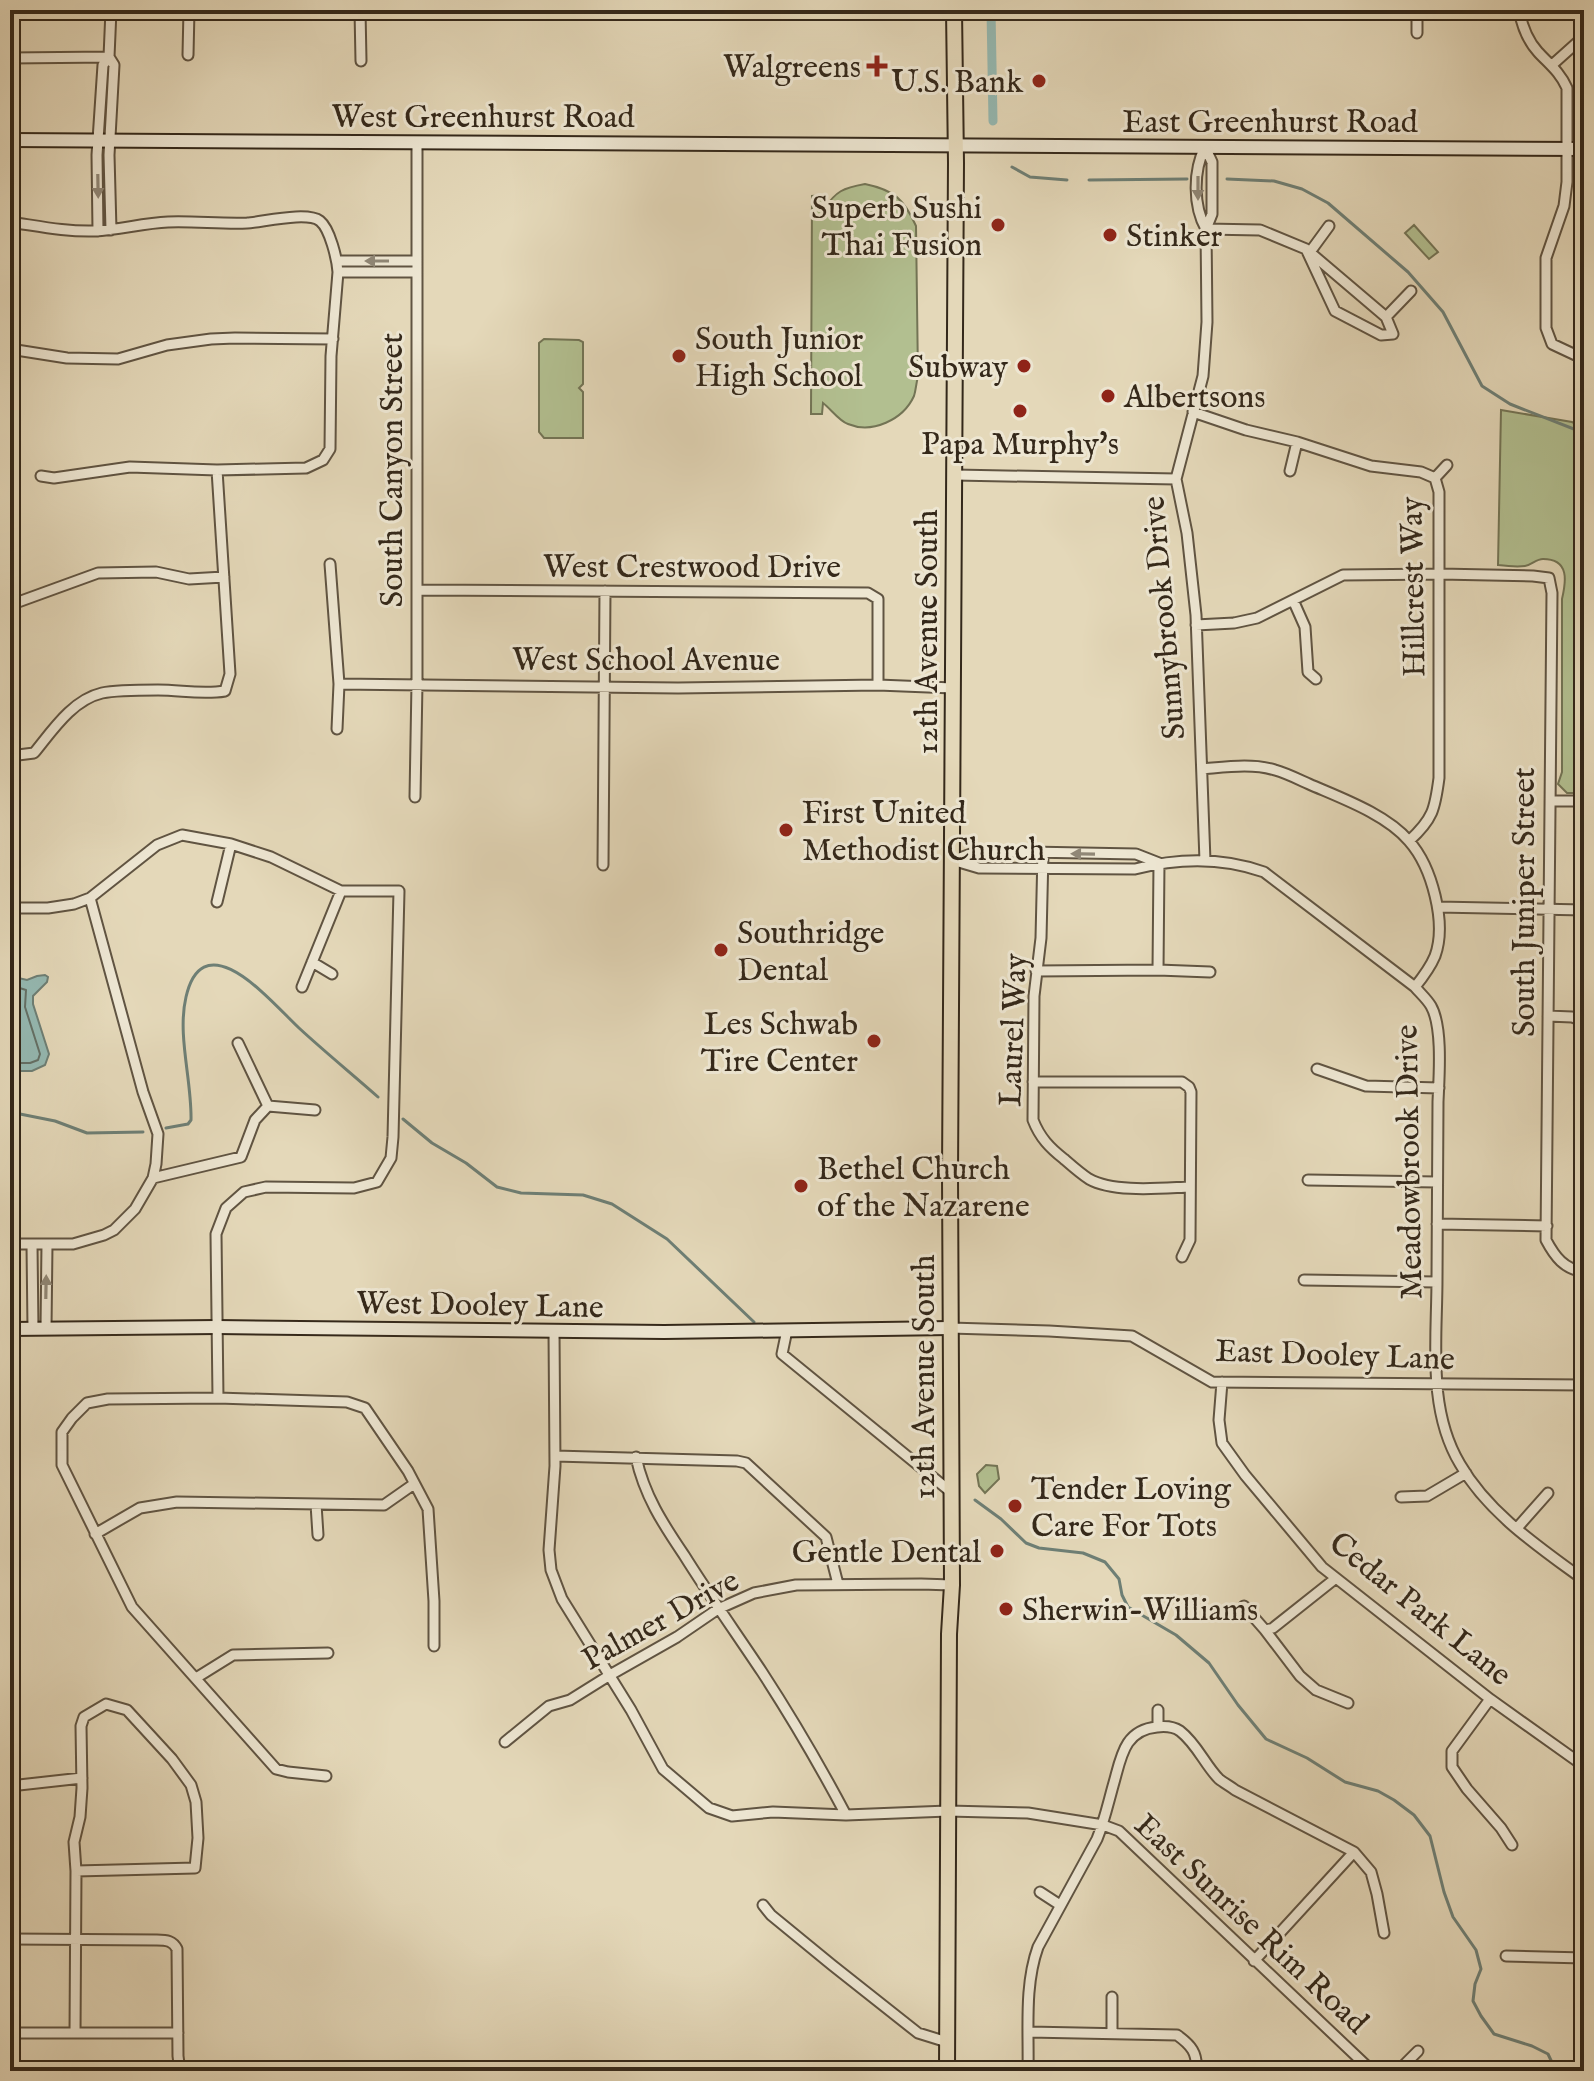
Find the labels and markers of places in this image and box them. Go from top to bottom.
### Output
place label: Walgreens [723,48,861,89]
marker: Walgreens [868,57,886,75]
place label: U.S. Bank [891,63,1024,104]
marker: U.S. Bank [1030,72,1048,90]
place label: Superb Sushi Thai Fusion [811,189,982,267]
marker: Superb Sushi Thai Fusion [989,216,1007,234]
place label: Stinker [1126,217,1223,258]
marker: Stinker [1101,226,1119,244]
place label: South Junior High School [695,320,864,398]
marker: South Junior High School [670,347,688,365]
place label: Subway [908,348,1008,389]
marker: Subway [1015,357,1033,375]
place label: Albertsons [1123,378,1266,419]
marker: Albertsons [1099,387,1117,405]
marker: Papa Murphy's [1011,402,1029,420]
place label: Papa Murphy's [921,425,1119,466]
place label: First United Methodist Church [802,794,1045,872]
marker: First United Methodist Church [777,821,795,839]
place label: Southridge Dental [737,914,884,992]
marker: Southridge Dental [712,941,730,959]
place label: Les Schwab Tire Center [701,1005,858,1083]
marker: Les Schwab Tire Center [865,1032,883,1050]
place label: Bethel Church of the Nazarene [817,1150,1030,1228]
marker: Bethel Church of the Nazarene [792,1177,810,1195]
place label: Tender Loving Care For Tots [1031,1470,1232,1548]
marker: Tender Loving Care For Tots [1006,1497,1024,1515]
place label: Gentle Dental [792,1533,981,1574]
marker: Gentle Dental [988,1542,1006,1560]
place label: Sherwin-Williams [1022,1591,1258,1632]
marker: Sherwin-Williams [997,1600,1015,1618]

